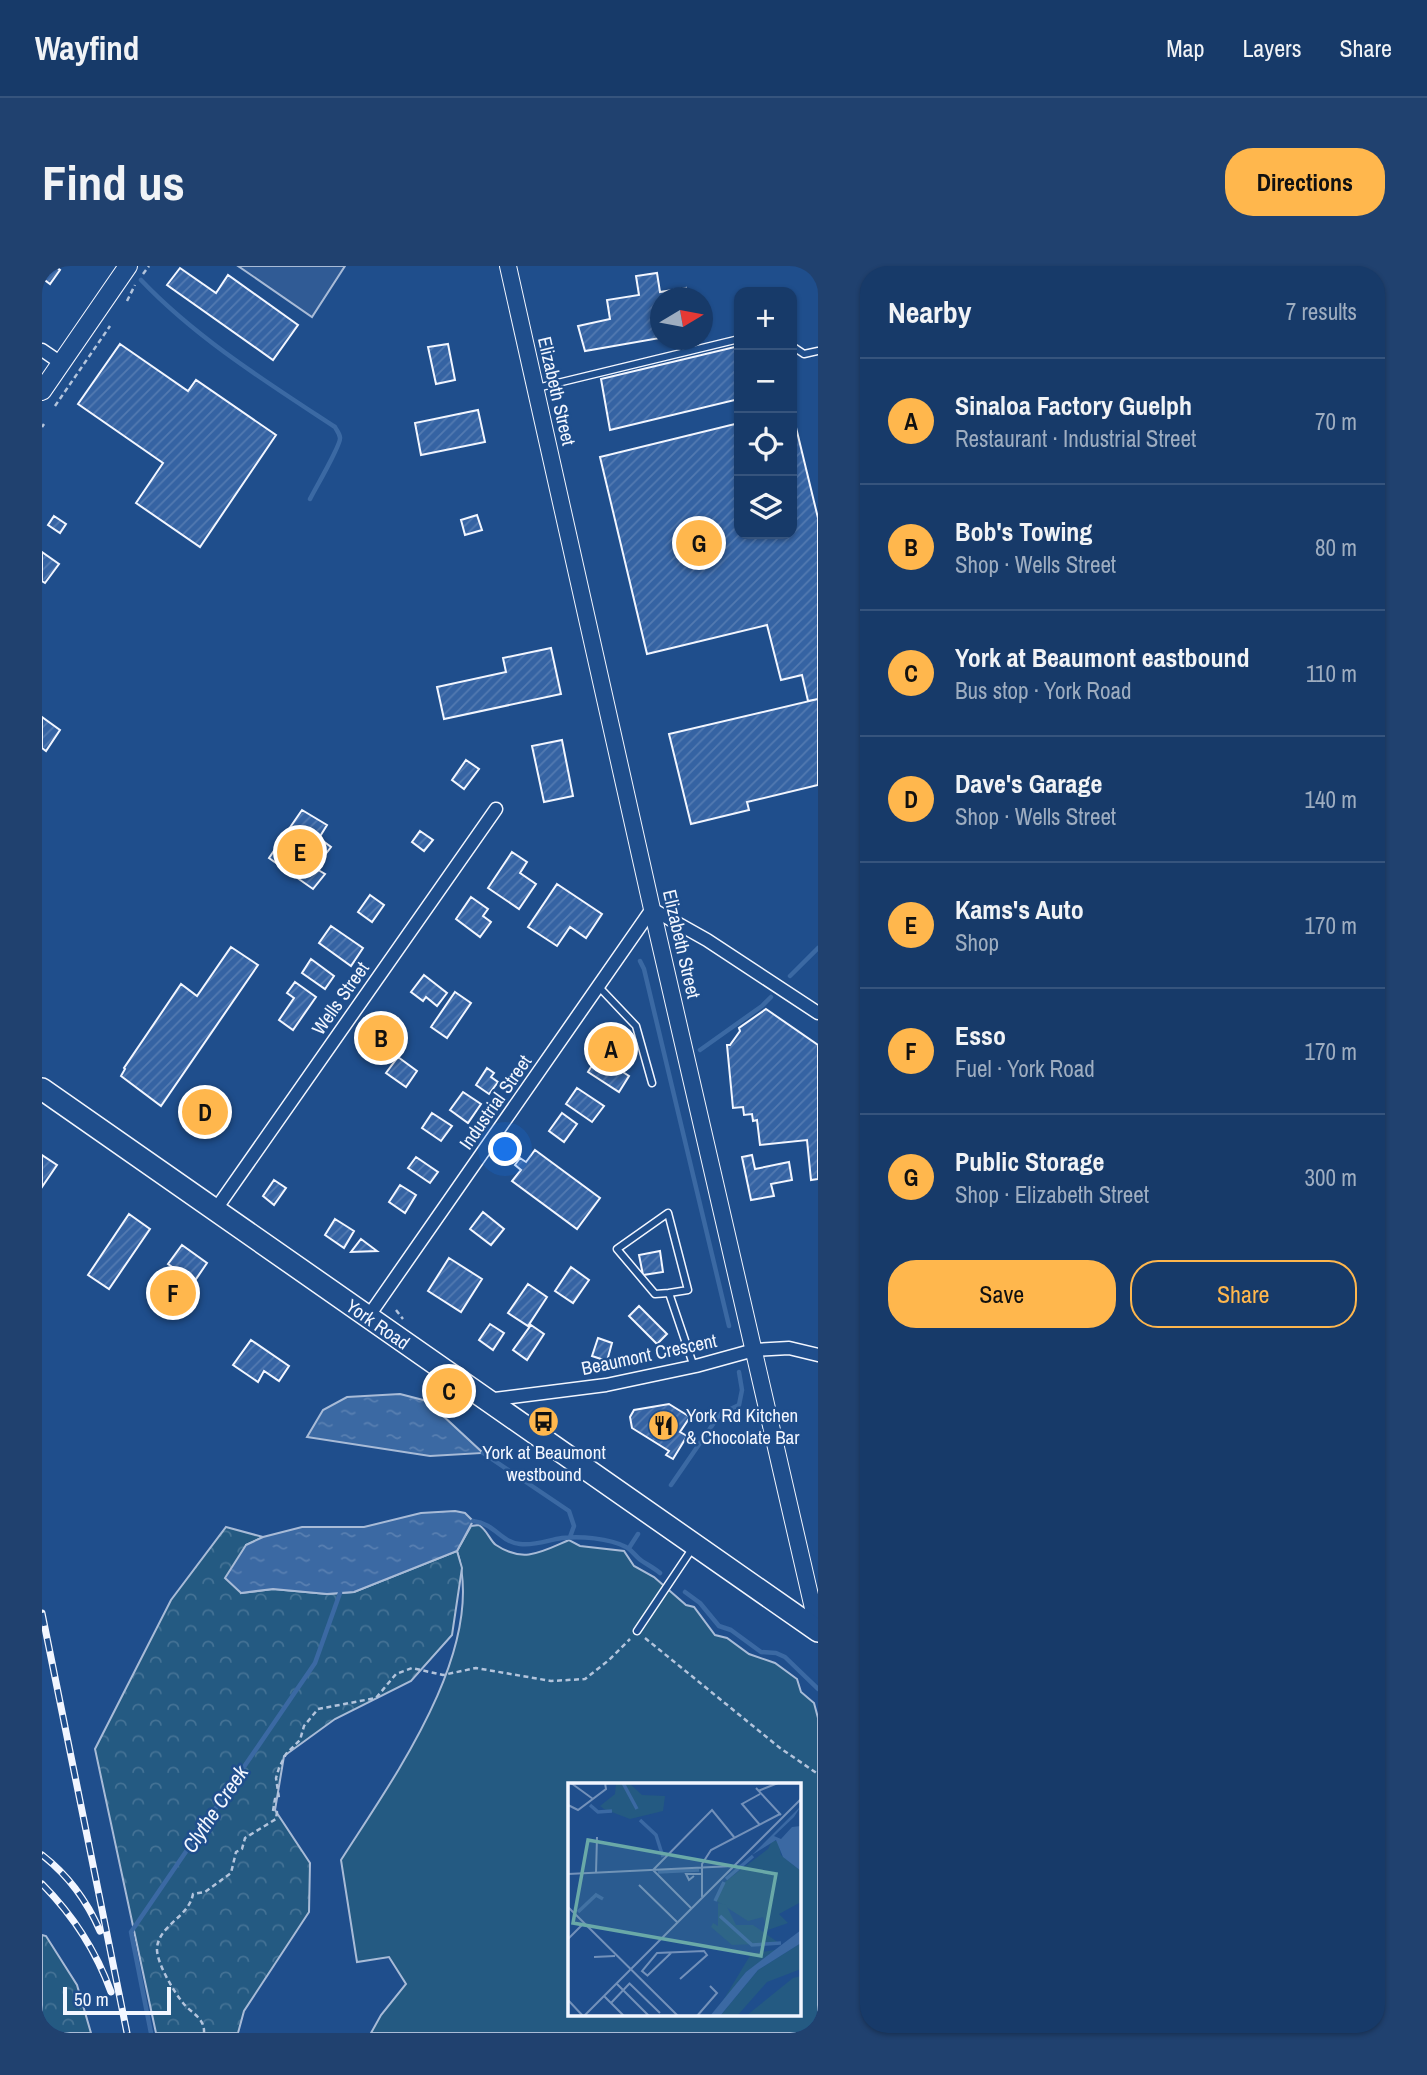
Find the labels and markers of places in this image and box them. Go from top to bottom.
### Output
pin: G [676,517,722,569]
pin: E [277,826,323,878]
pin: B [358,1012,404,1064]
pin: A [588,1023,634,1075]
pin: D [182,1086,228,1138]
pin: F [150,1267,196,1319]
pin: C [426,1365,472,1417]
place label: York Rd Kitchen & Chocolate Bar [686,1402,800,1450]
bus stop icon: York at Beaumont westbound [527,1404,561,1438]
restaurant icon: York Rd Kitchen & Chocolate Bar [646,1409,680,1443]
place label: York at Beaumont westbound [482,1439,606,1487]

